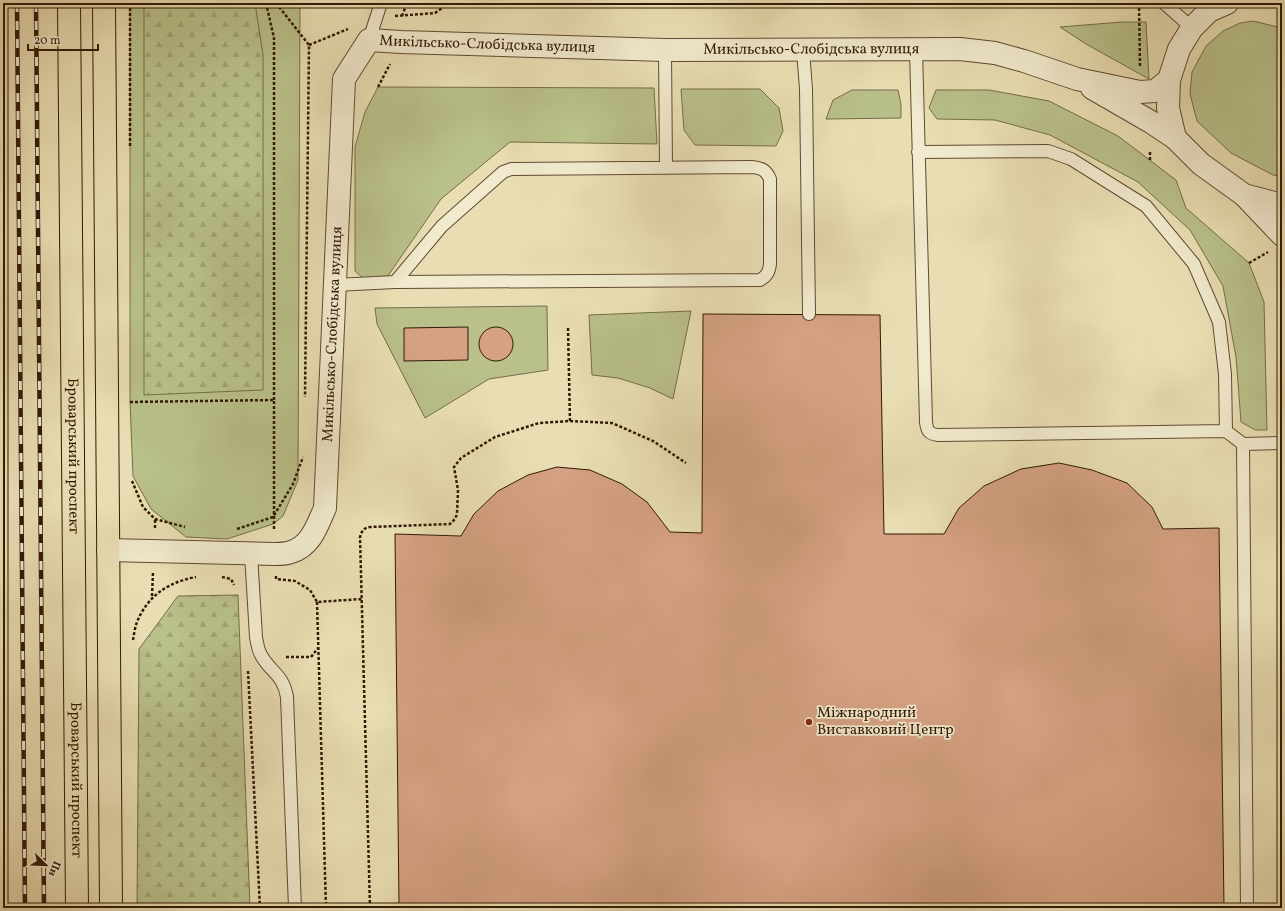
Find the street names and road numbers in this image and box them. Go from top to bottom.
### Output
street label: Микільсько-Слобідська вулиця [379,30,596,58]
street label: Микільсько-Слобідська вулиця [703,39,919,60]
street label: Микільсько-Слобідська вулиця [317,225,348,442]
street label: Броварський проспект [62,378,84,534]
street label: Броварський проспект [65,702,87,858]

